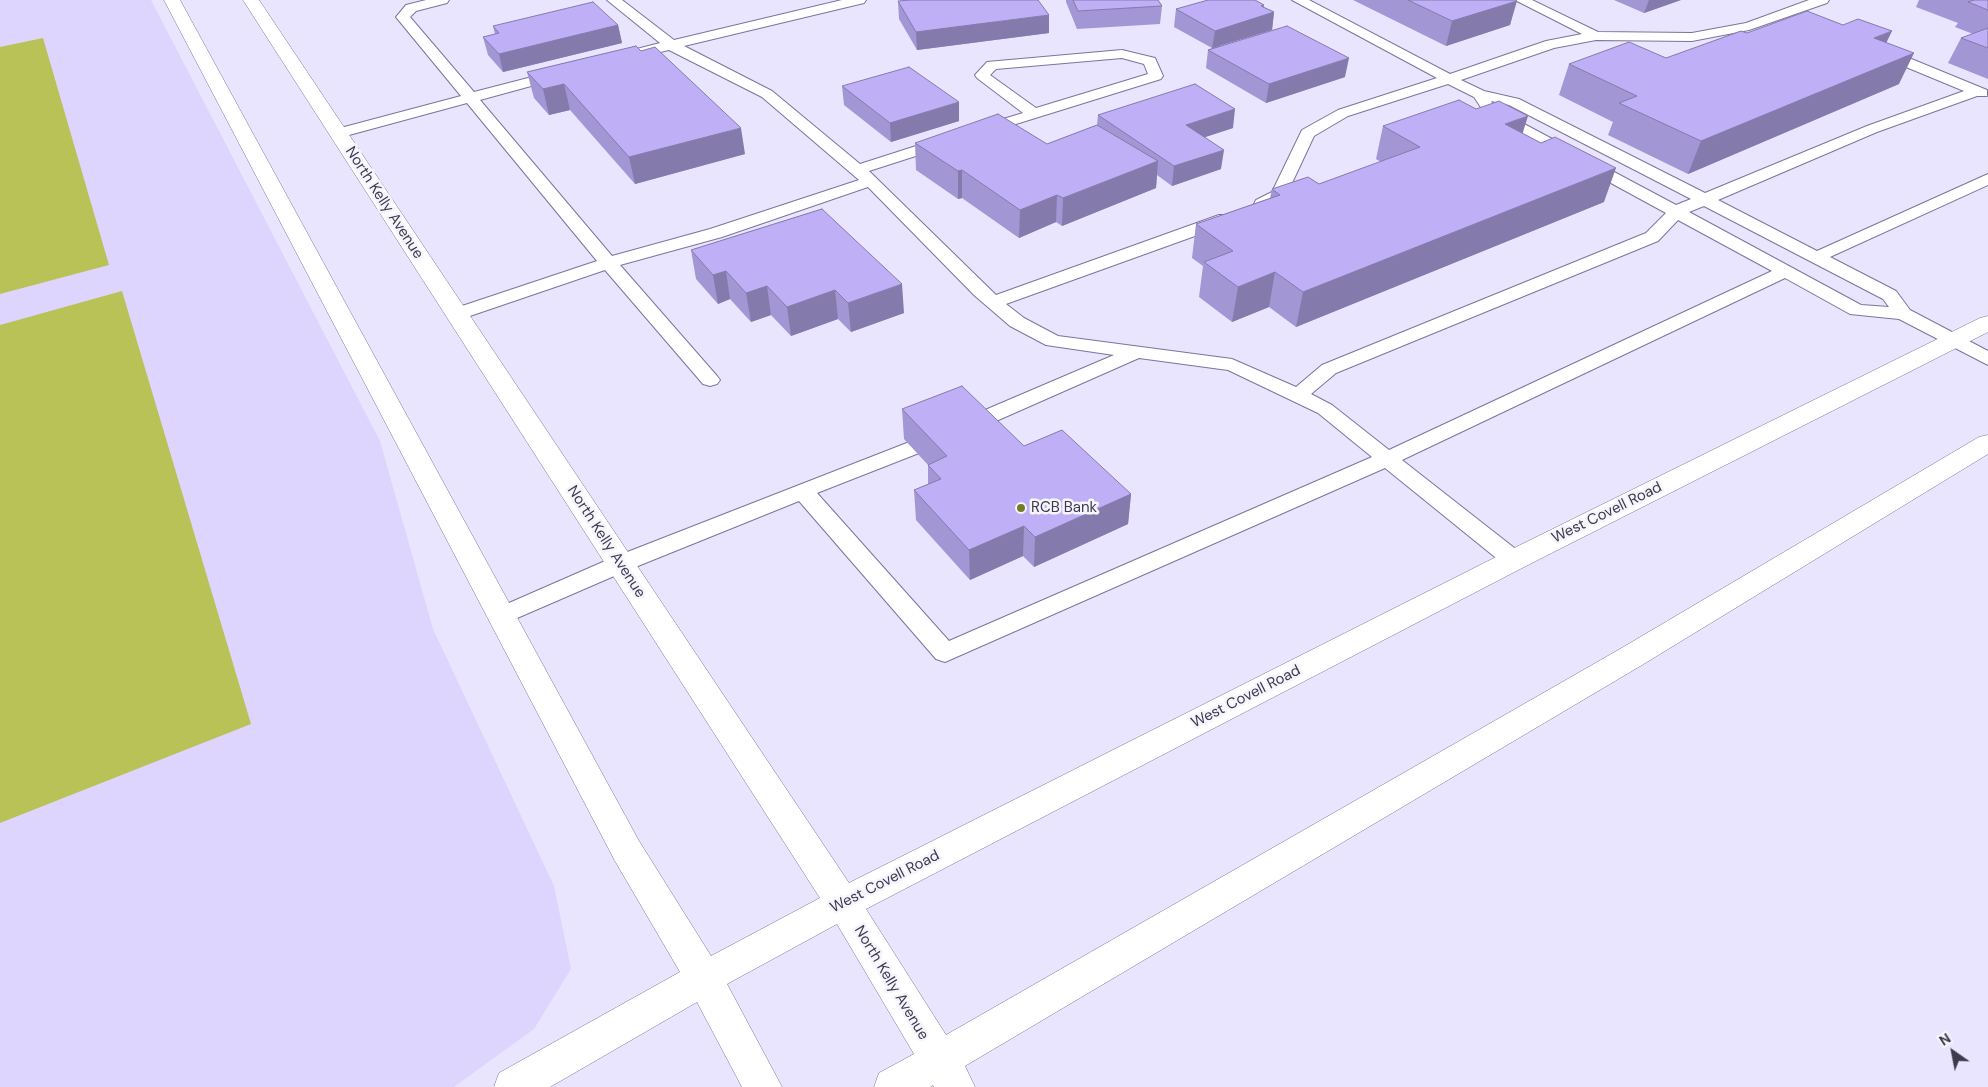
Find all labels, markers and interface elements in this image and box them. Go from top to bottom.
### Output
street label: North Kelly Avenue [341,144,427,262]
street label: West Covell Road [1549,479,1665,547]
street label: North Kelly Avenue [563,483,649,601]
place label: RCB Bank [1031,499,1097,517]
marker: RCB Bank [1015,502,1027,514]
street label: West Covell Road [1188,662,1304,732]
street label: West Covell Road [827,847,943,917]
street label: North Kelly Avenue [850,923,932,1043]
north arrow [1928,1027,1978,1077]
text: N [1936,1029,1954,1050]

